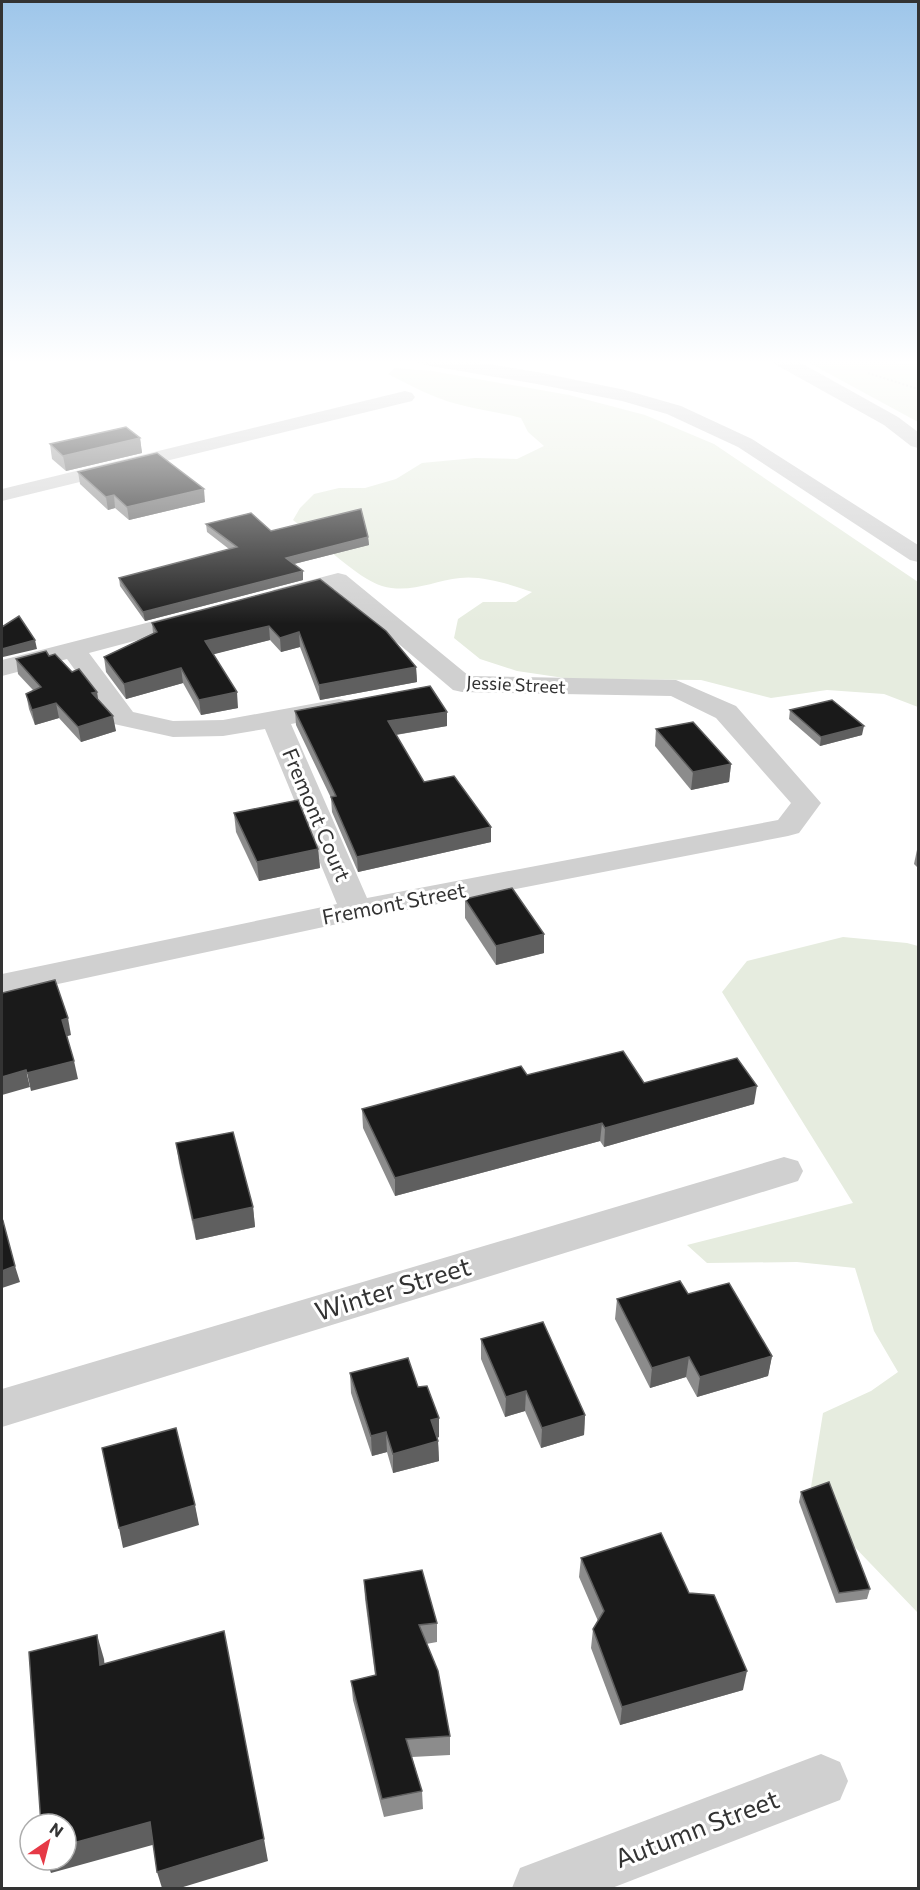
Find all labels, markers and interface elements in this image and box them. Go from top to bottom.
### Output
street label: Jessie Street [466,670,566,698]
street label: Fremont Court [278,744,357,885]
street label: Fremont Street [320,876,468,929]
street label: Winter Street [311,1249,474,1326]
street label: Autumn Street [610,1782,783,1873]
north arrow [18,1812,78,1872]
text: N [47,1818,67,1841]

